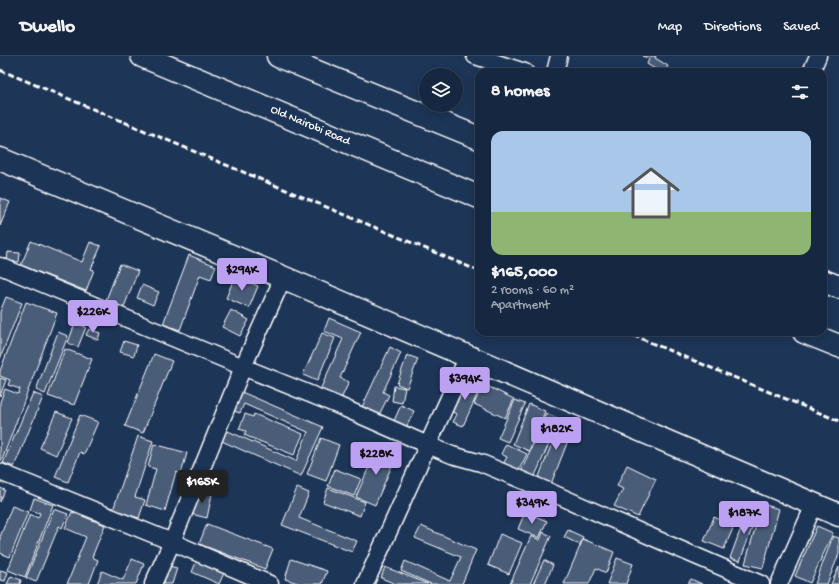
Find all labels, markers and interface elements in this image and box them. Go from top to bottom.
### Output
text: Dwello [20,16,75,39]
text: Map [658,19,682,36]
text: Directions [704,19,761,36]
text: Saved [783,19,819,36]
map controls [419,68,463,112]
button: layers [419,68,463,112]
icon: filters [789,81,811,103]
text: 8 homes [491,82,549,102]
street label: Old Nairobi Road [268,103,353,149]
icon: home [615,157,687,229]
pin: $294K [214,258,270,292]
text: $294K [226,263,258,278]
text: $165,000 [491,263,557,283]
text: 2 rooms · 60 m² [491,283,574,298]
text: Apartment [491,298,550,313]
pin: $226K [65,300,121,334]
text: $226K [77,305,109,320]
pin: $394K [437,367,493,401]
text: $394K [449,372,481,387]
pin: $182K [528,417,584,451]
text: $182K [540,422,572,437]
pin: $228K [348,442,404,476]
text: $228K [360,447,392,462]
pin: $165K [174,470,230,504]
text: $165K [186,475,218,490]
pin: $349K [504,491,560,525]
text: $349K [516,496,548,511]
pin: $187K [716,501,772,535]
text: $187K [728,506,760,521]

